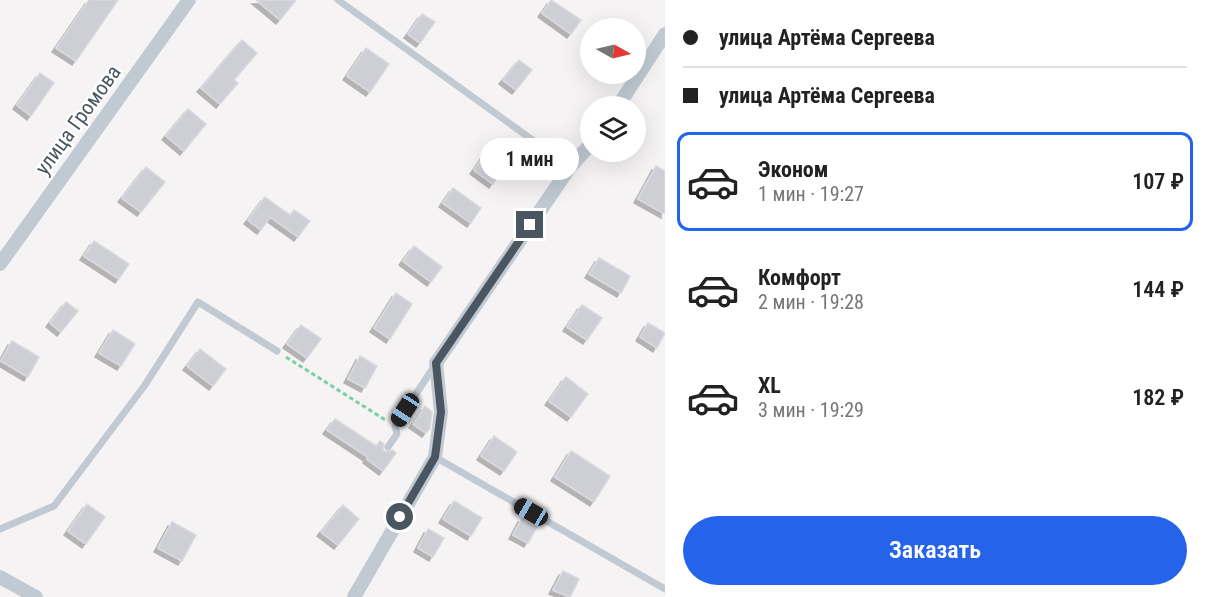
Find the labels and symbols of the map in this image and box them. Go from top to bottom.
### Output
north arrow [580,18,646,84]
street label: улица Громова [30,61,126,179]
callout: 1 мин [480,138,580,180]
route end [516,211,543,238]
car [388,390,422,430]
car [511,495,551,529]
route start [386,503,413,530]

